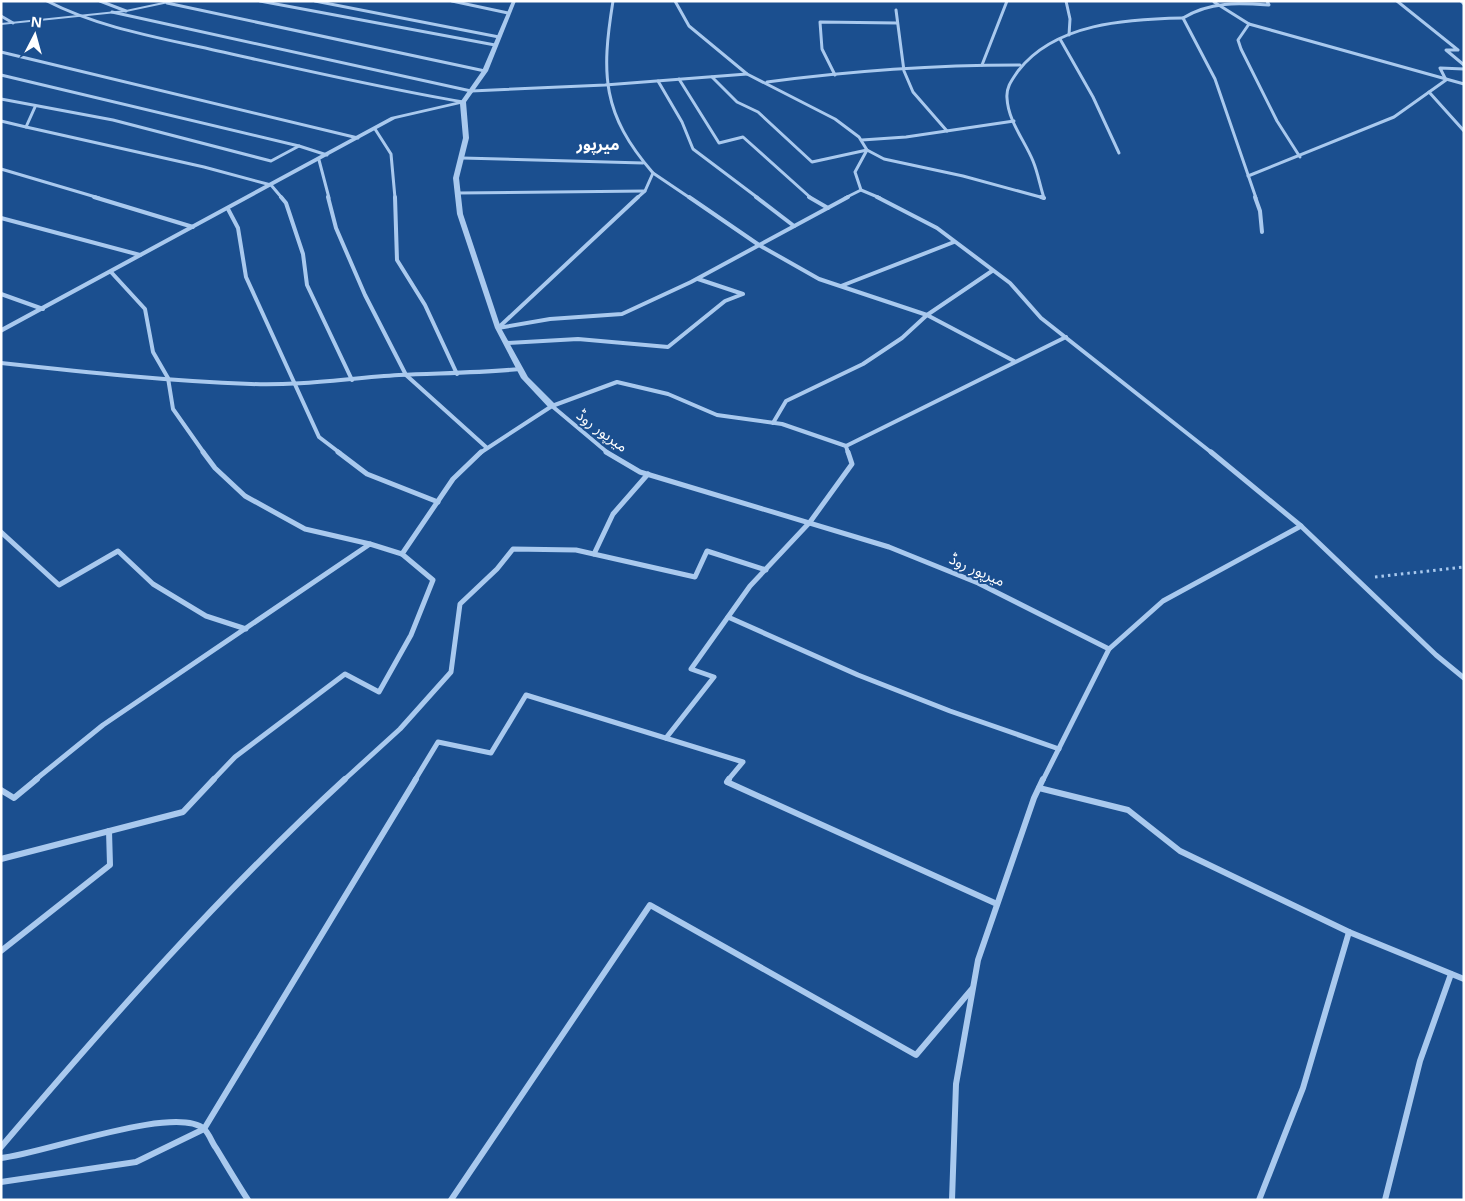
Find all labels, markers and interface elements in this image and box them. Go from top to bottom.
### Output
north arrow [10,10,60,60]
text: N [30,12,43,32]
district label: میرپور [575,133,620,155]
street label: میرپور روڈ [572,404,632,457]
street label: میرپور روڈ [946,548,1009,591]

